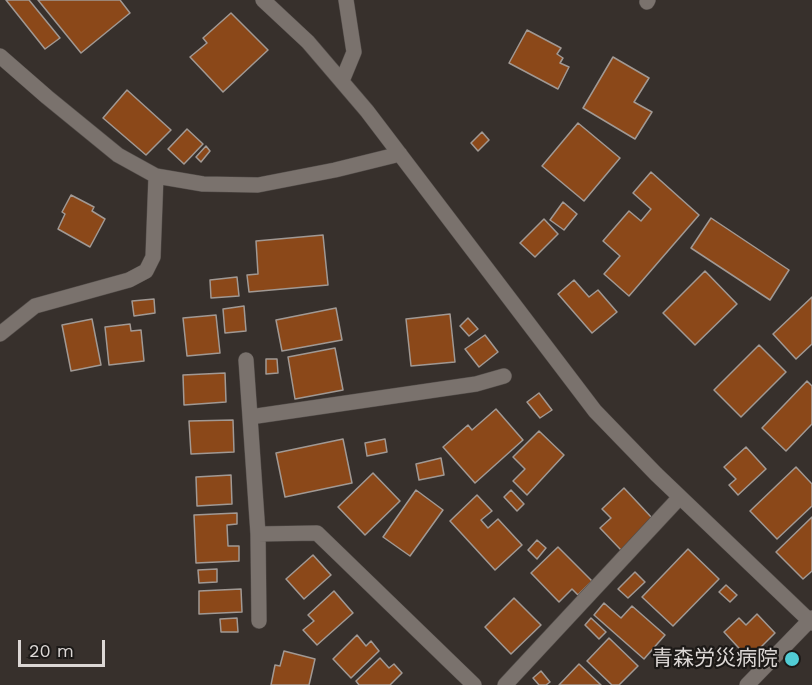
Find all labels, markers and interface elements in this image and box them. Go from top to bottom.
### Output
scale bar [21,628,108,666]
text: 20 m [29,640,74,661]
place label: 青森労災病院 [652,646,778,672]
marker: 青森労災病院 [783,650,801,668]

